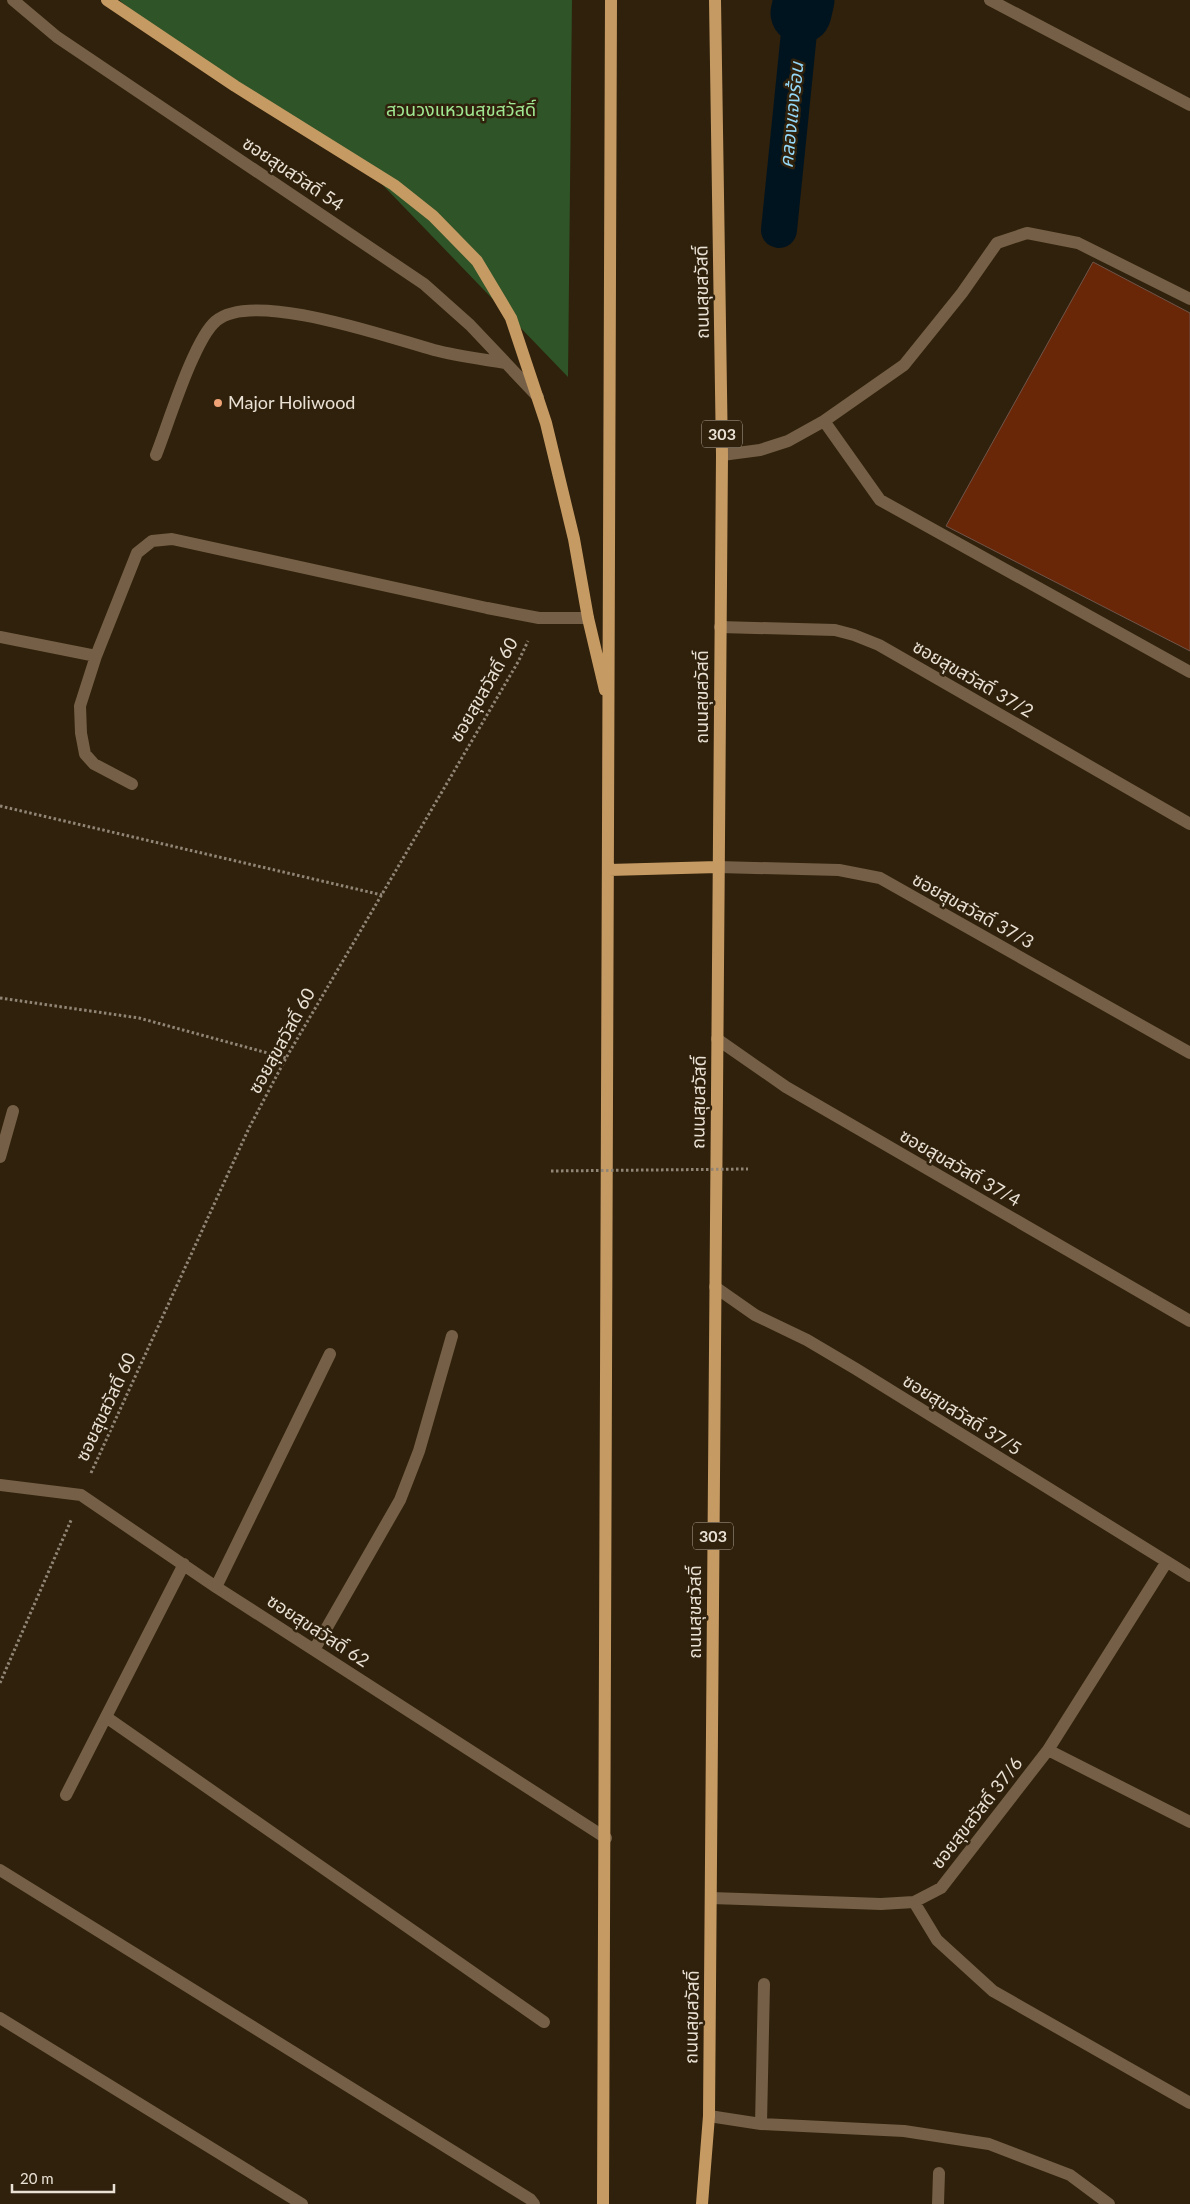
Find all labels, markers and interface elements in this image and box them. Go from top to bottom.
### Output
water label: คลองแจงร้อน [774,60,808,169]
park label: สวนวงแหวนสุขสวัสดิ์ [386,98,536,121]
street label: ซอยสุขสวัสดิ์ 54 [238,131,348,216]
street label: ถนนสุขสวัสดิ์ [689,245,714,339]
place label: Major Holiwood [228,391,355,413]
marker: Major Holiwood [212,397,224,409]
road number: 303 [702,420,742,448]
street label: ซอยสุขสวัสดิ์ 60 [444,633,523,746]
street label: ซอยสุขสวัสดิ์ 37/2 [909,635,1038,722]
street label: ถนนสุขสวัสดิ์ [690,650,713,744]
street label: ซอยสุขสวัสดิ์ 37/3 [908,868,1038,954]
street label: ซอยสุขสวัสดิ์ 60 [243,984,320,1098]
street label: ถนนสุขสวัสดิ์ [686,1055,711,1149]
street label: ซอยสุขสวัสดิ์ 37/4 [896,1124,1025,1211]
street label: ซอยสุขสวัสดิ์ 60 [70,1349,141,1465]
street label: ซอยสุขสวัสดิ์ 37/5 [899,1369,1026,1460]
road number: 303 [693,1522,733,1550]
street label: ถนนสุขสวัสดิ์ [683,1565,706,1659]
street label: ซอยสุขสวัสดิ์ 62 [263,1589,374,1672]
street label: ซอยสุขสวัสดิ์ 37/6 [926,1752,1027,1873]
street label: ถนนสุขสวัสดิ์ [679,1970,704,2064]
scale bar [12,2162,115,2194]
text: 20 m [20,2169,54,2187]

